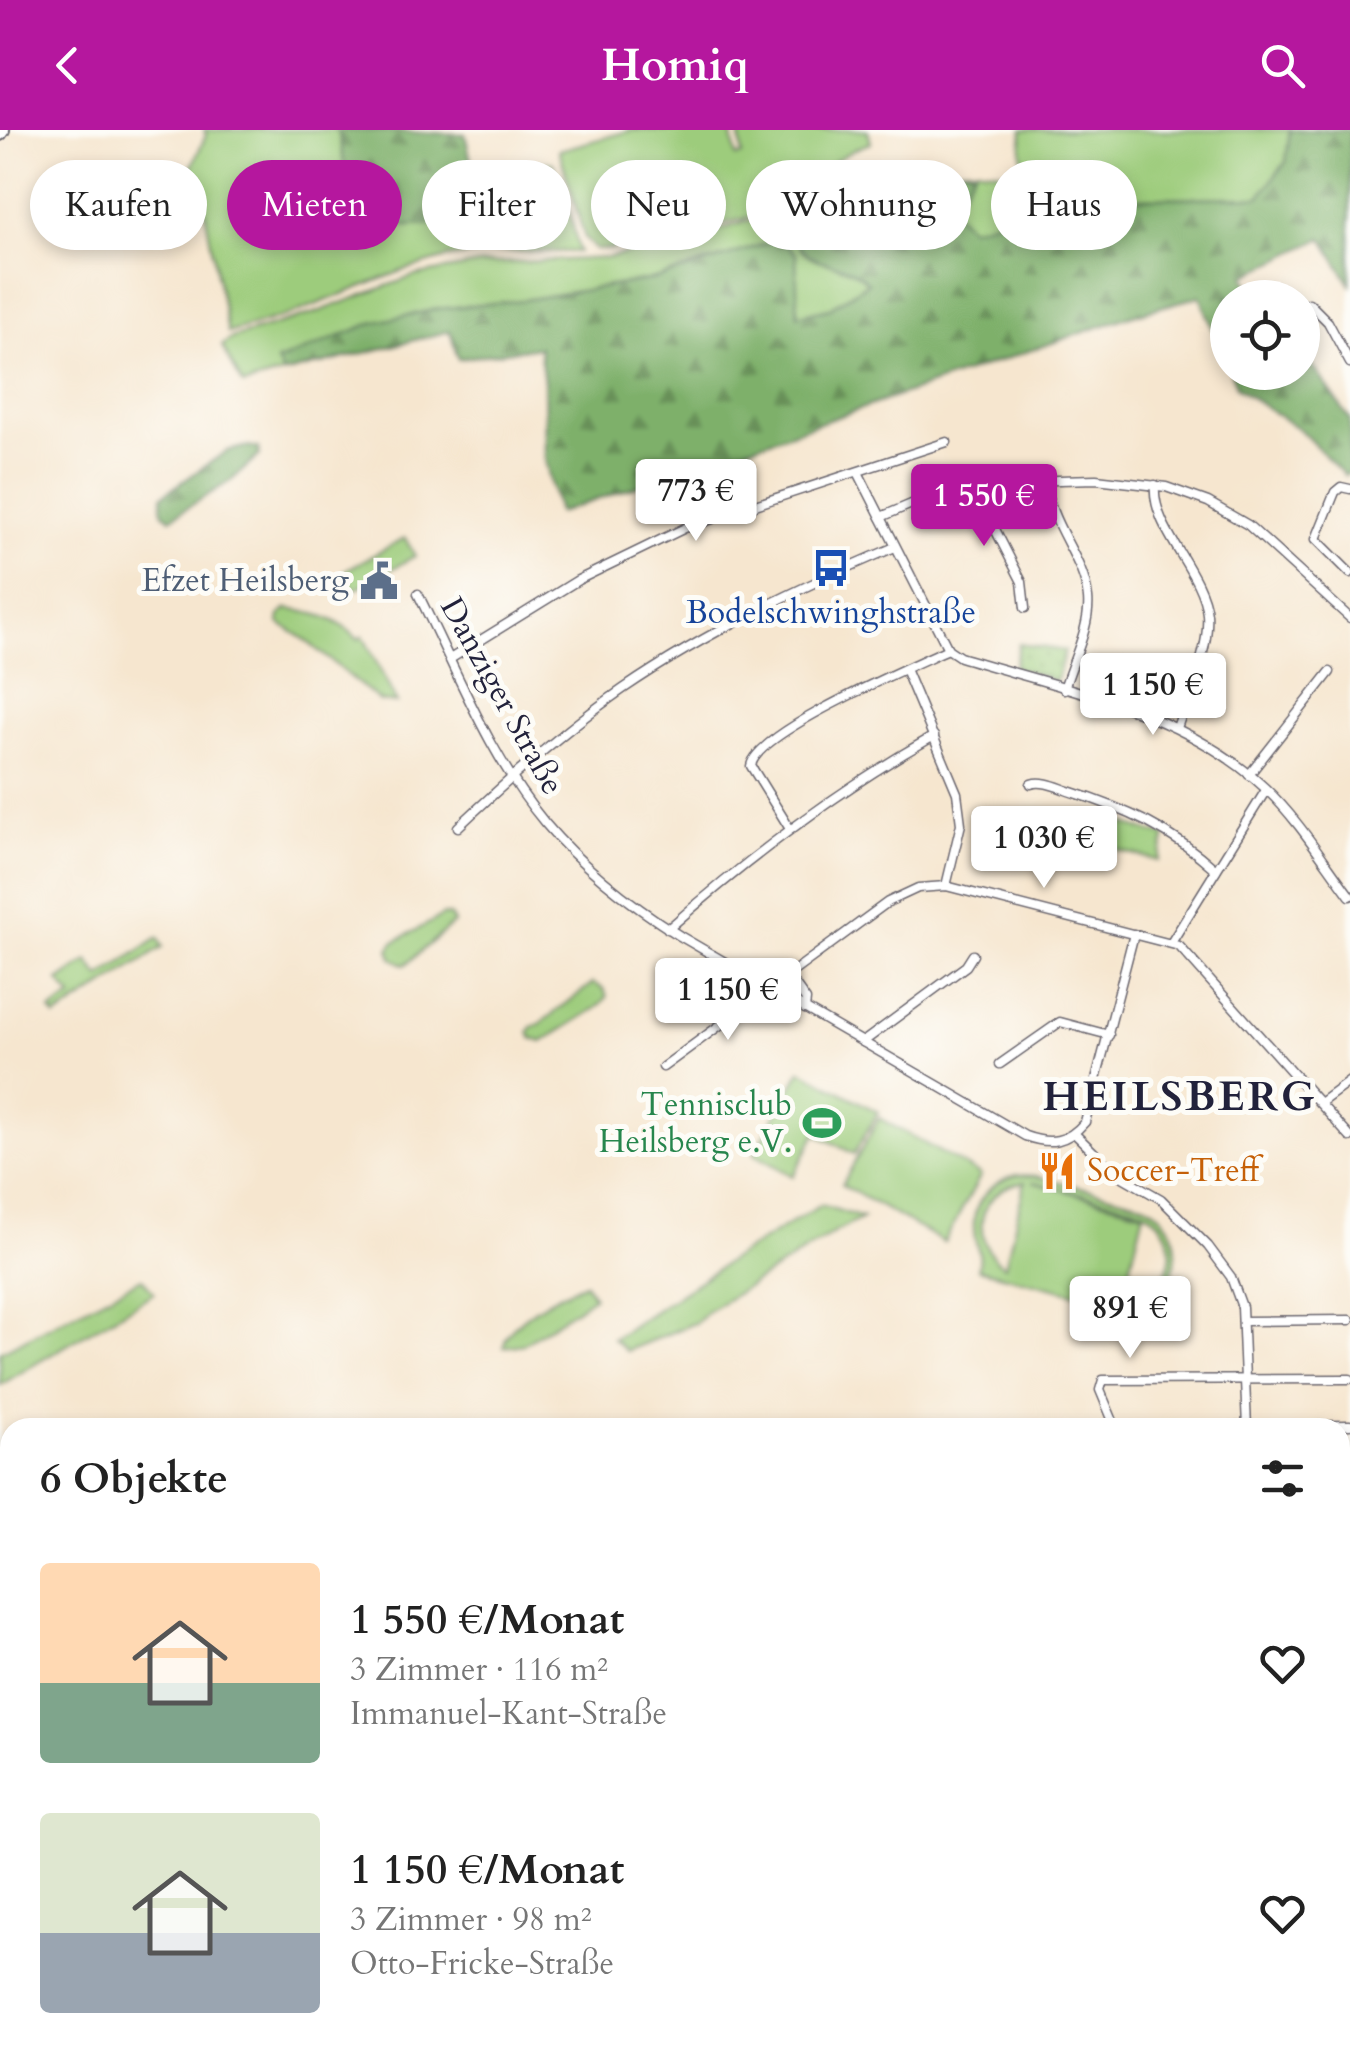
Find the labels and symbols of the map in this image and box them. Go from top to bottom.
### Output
pin: 773 € [626,459,766,544]
pin: 1 550 € [892,464,1076,549]
bus stop icon: Bodelschwinghstraße [810,547,852,589]
place label: Efzet Heilsberg [142,559,349,603]
public building icon: Efzet Heilsberg [358,560,400,602]
street label: Danziger Straße [430,589,574,803]
place label: Bodelschwinghstraße [686,591,976,635]
pin: 1 150 € [1061,653,1245,738]
pin: 1 030 € [952,806,1136,891]
pin: 1 150 € [636,958,820,1043]
district label: HEILSBERG [1043,1068,1318,1125]
place label: Tennisclub Heilsberg e.V. [599,1083,792,1164]
sports icon: Tennisclub Heilsberg e.V. [801,1102,843,1144]
place label: Soccer-Treff [1087,1149,1264,1193]
restaurant icon: Soccer-Treff [1036,1150,1078,1192]
pin: 891 € [1060,1276,1200,1361]

